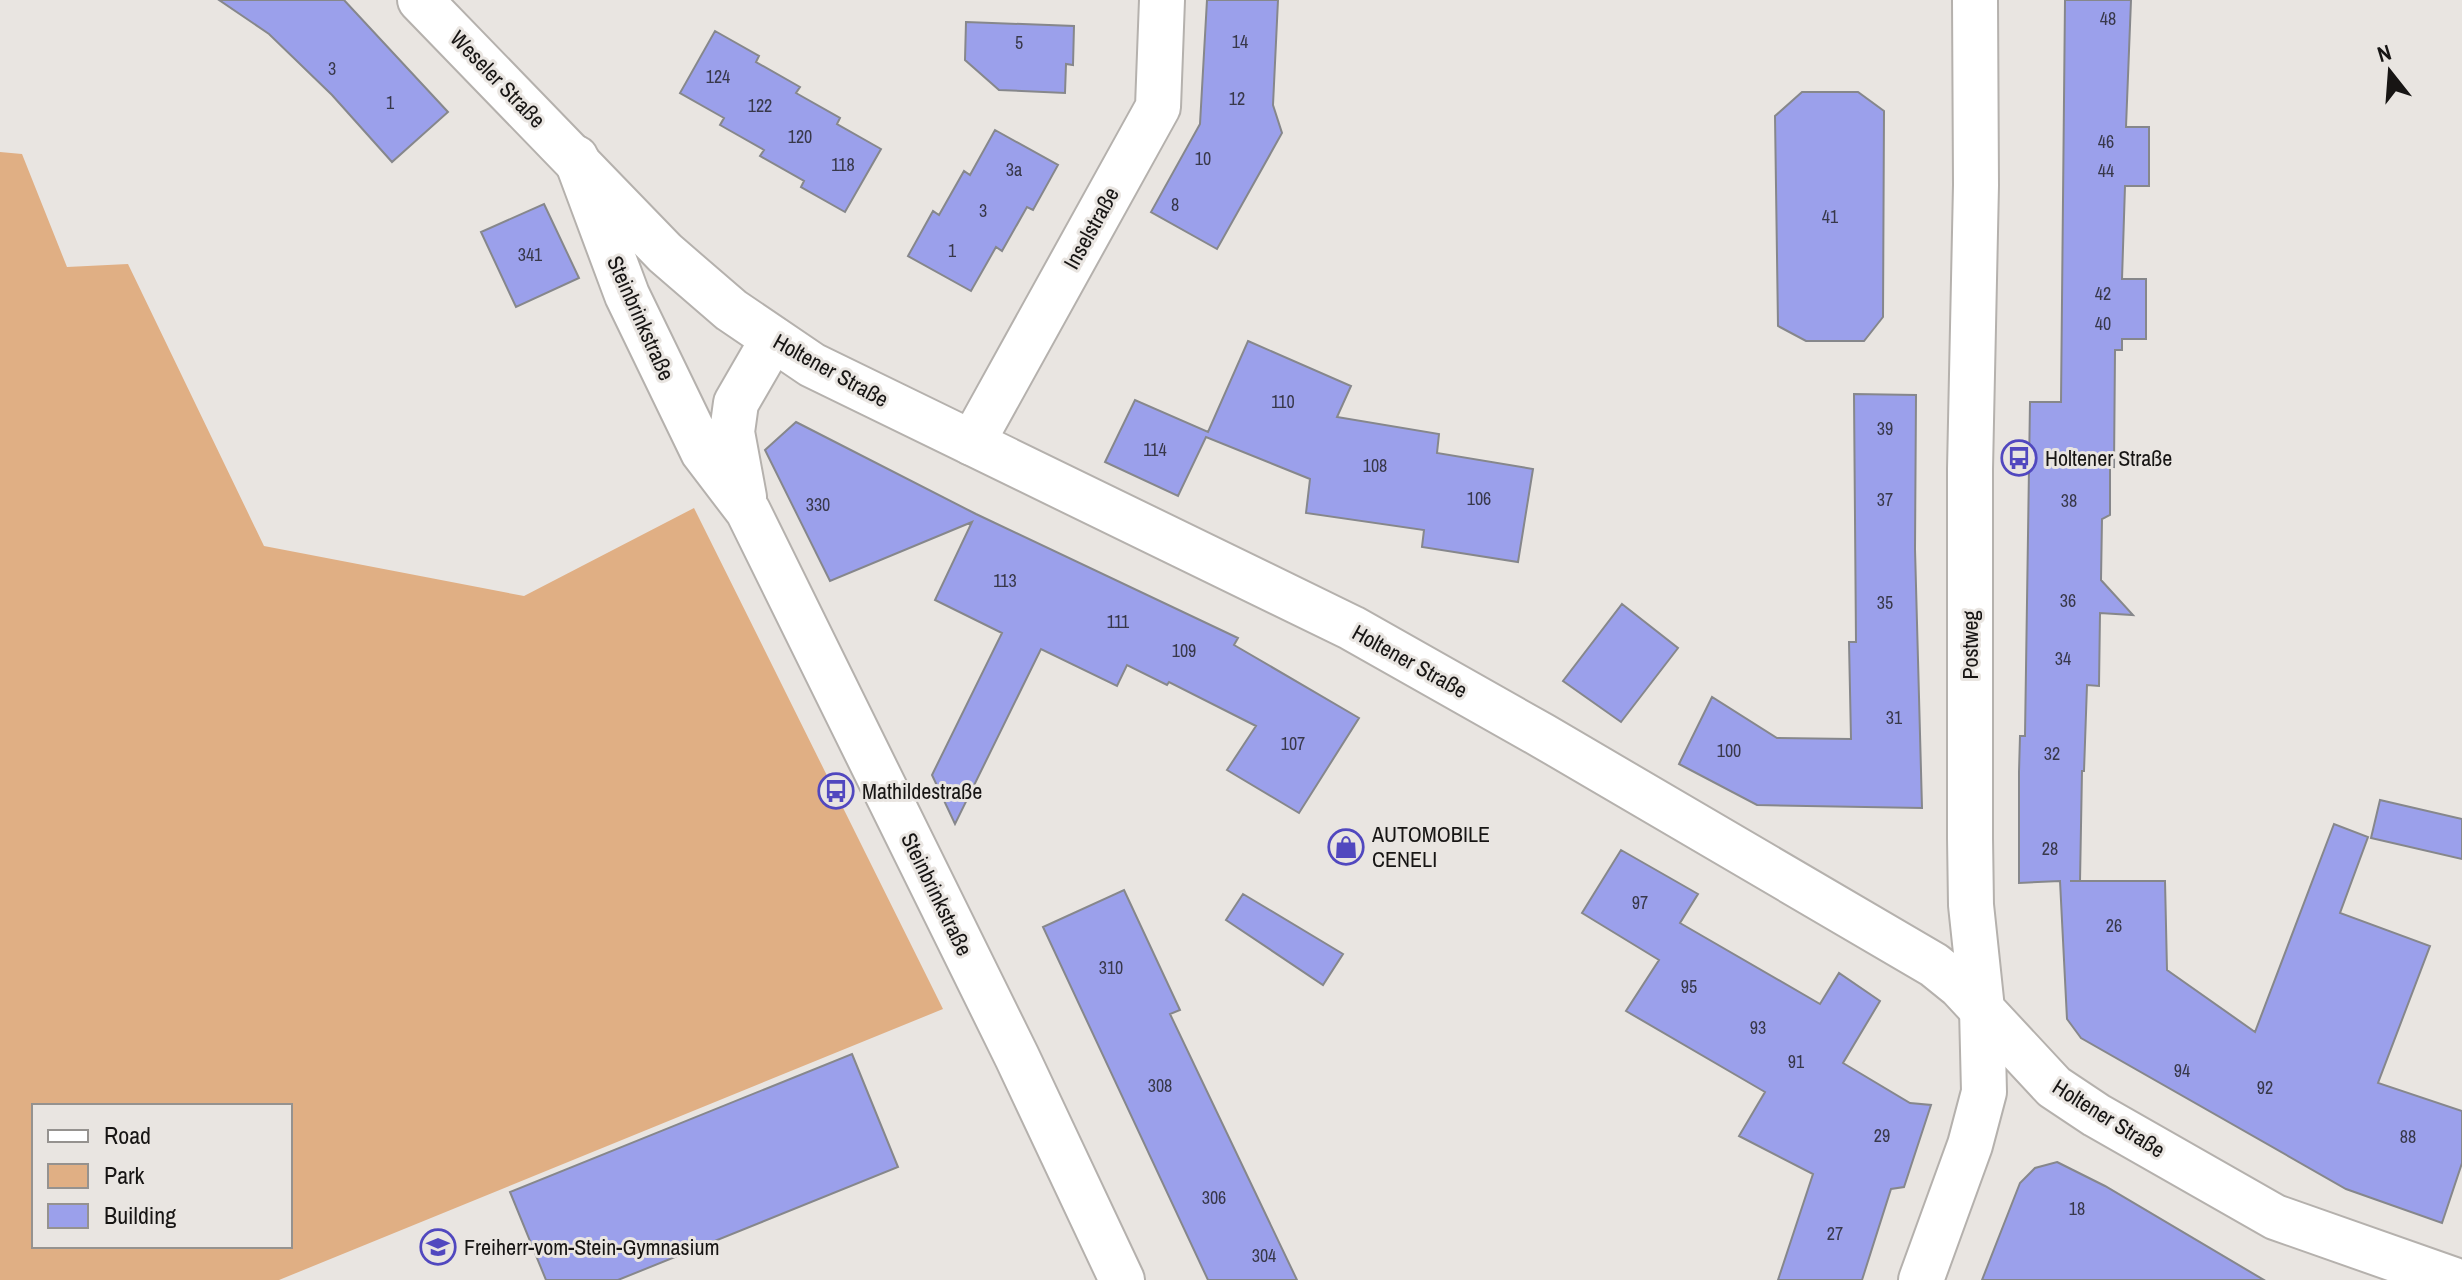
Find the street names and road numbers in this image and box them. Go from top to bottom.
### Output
street label: Weseler Straße [444,24,552,134]
street label: Inselstraße [1056,182,1126,274]
street label: Steinbrinkstraße [600,251,682,385]
street label: Holtener Straße [768,326,894,414]
street label: Postweg [1955,610,1985,680]
street label: Holtener Straße [1347,617,1473,705]
street label: Steinbrinkstraße [894,827,980,961]
street label: Holtener Straße [2047,1072,2171,1164]

